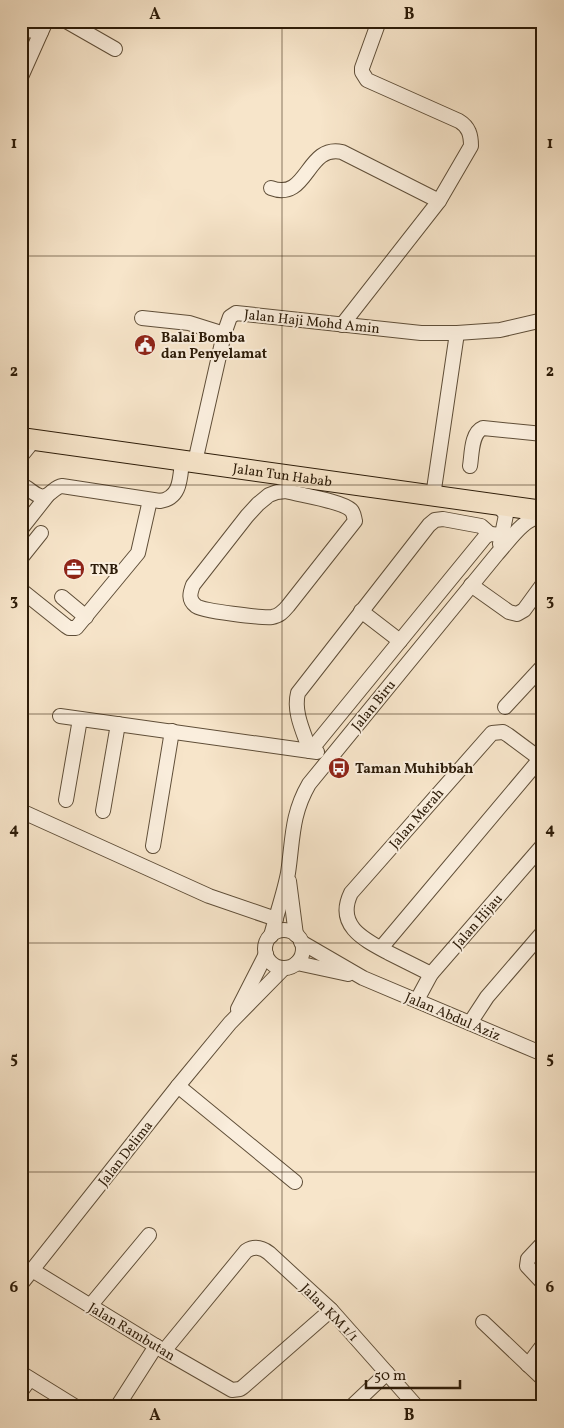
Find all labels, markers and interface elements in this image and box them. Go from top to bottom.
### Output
text: A [149,4,161,26]
text: B [404,4,415,26]
text: 1 [11,133,17,155]
text: 1 [547,133,553,155]
street label: Jalan Haji Mohd Amin [243,306,381,339]
place label: Balai Bomba dan Penyelamat [161,329,267,364]
public building icon: Balai Bomba dan Penyelamat [133,333,157,357]
text: 2 [10,361,18,383]
text: 2 [546,361,554,383]
street label: Jalan Tun Habab [231,460,333,492]
office icon: TNB [62,557,86,581]
place label: TNB [90,561,118,580]
text: 3 [10,590,18,612]
text: 3 [546,590,554,612]
street label: Jalan Biru [348,676,401,735]
bus stop icon: Taman Muhibbah [327,756,351,780]
place label: Taman Muhibbah [355,760,473,779]
street label: Jalan Merah [386,785,449,853]
text: 4 [9,819,19,841]
text: 4 [545,819,555,841]
street label: Jalan Hijau [449,890,507,954]
street label: Jalan Abdul Aziz [402,989,503,1046]
text: 5 [10,1048,18,1070]
text: 5 [546,1048,554,1070]
street label: Jalan Delima [95,1117,158,1191]
text: 6 [10,1277,19,1299]
text: 6 [546,1277,555,1299]
street label: Jalan KM 1/1 [296,1280,362,1346]
street label: Jalan Rambutan [84,1299,178,1366]
scale bar [366,1358,460,1390]
text: 50 m [374,1366,406,1387]
text: A [149,1405,161,1427]
text: B [404,1405,415,1427]

